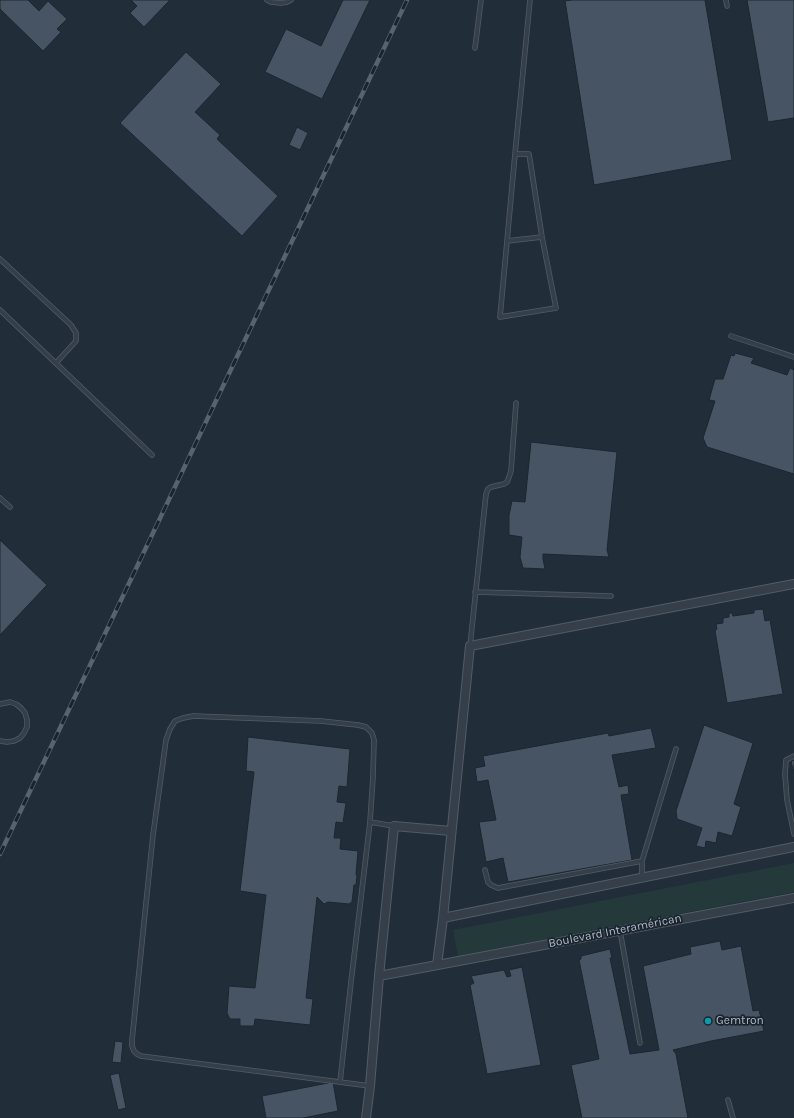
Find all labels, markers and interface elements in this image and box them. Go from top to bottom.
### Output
street label: Boulevard Interamérican [547,911,683,951]
place label: Gemtron [716,1014,764,1028]
marker: Gemtron [703,1016,713,1026]

